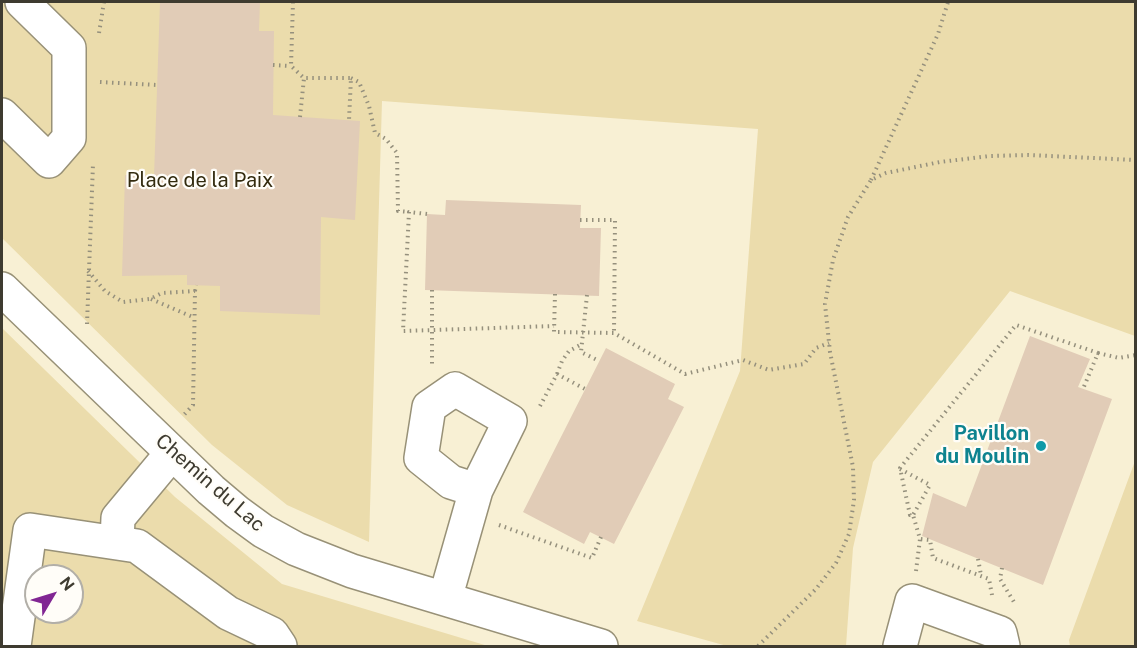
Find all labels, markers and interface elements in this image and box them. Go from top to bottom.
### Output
park label: Place de la Paix [127,169,273,193]
place label: Pavillon du Moulin [935,422,1029,469]
street label: Chemin du Lac [150,429,270,537]
marker: Pavillon du Moulin [1034,439,1048,453]
north arrow [24,564,84,624]
text: N [56,573,78,595]

